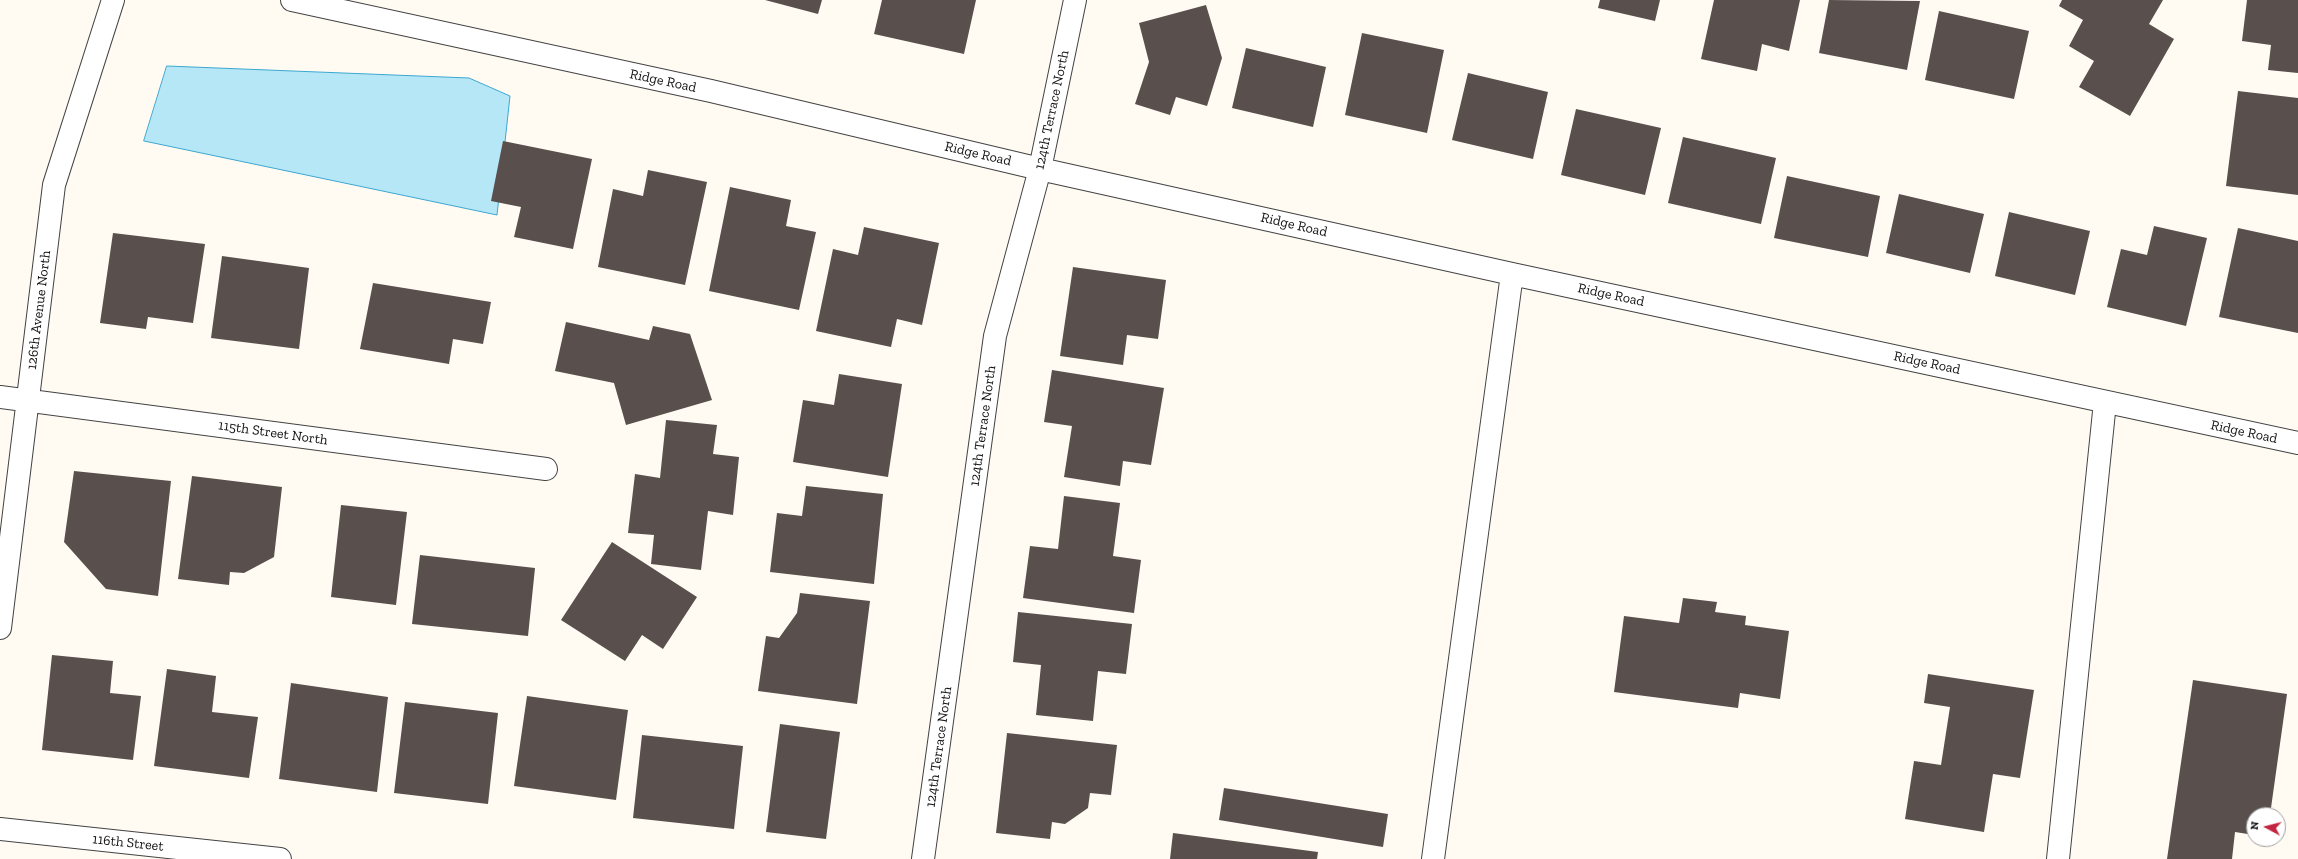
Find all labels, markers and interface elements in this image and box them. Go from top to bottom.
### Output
street label: 124th Terrace North [1031,49,1073,171]
street label: Ridge Road [628,66,698,96]
street label: Ridge Road [943,138,1013,170]
street label: Ridge Road [1259,209,1329,241]
street label: 126th Avenue North [23,249,55,371]
street label: Ridge Road [1576,280,1646,310]
street label: Ridge Road [1892,348,1962,378]
street label: 124th Terrace North [966,365,1000,487]
street label: 115th Street North [217,417,329,449]
street label: Ridge Road [2209,417,2279,447]
street label: 124th Terrace North [922,686,956,808]
north arrow [2246,807,2286,847]
text: N [2248,821,2262,831]
street label: 116th Street [92,831,164,855]

